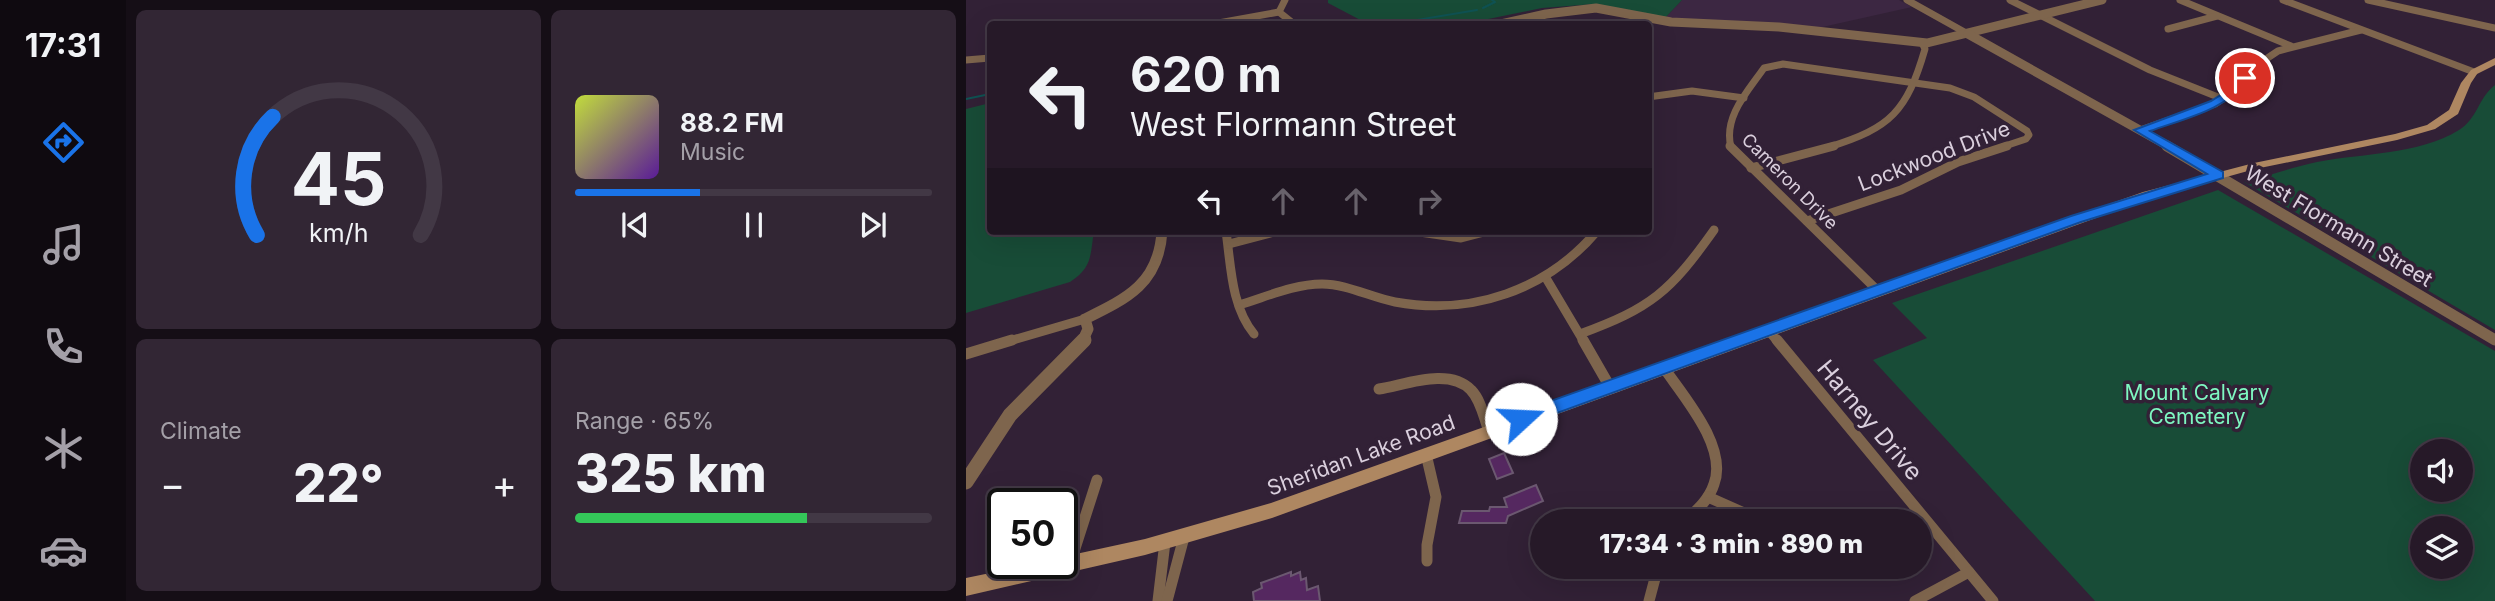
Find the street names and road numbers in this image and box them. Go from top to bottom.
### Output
street label: Lockwood Drive [1854,116,2014,196]
street label: Cameron Drive [1738,129,1842,233]
street label: West Flormann Street [2241,160,2437,292]
street label: Harney Drive [1811,354,1929,486]
street label: Sheridan Lake Road [1264,409,1458,501]

